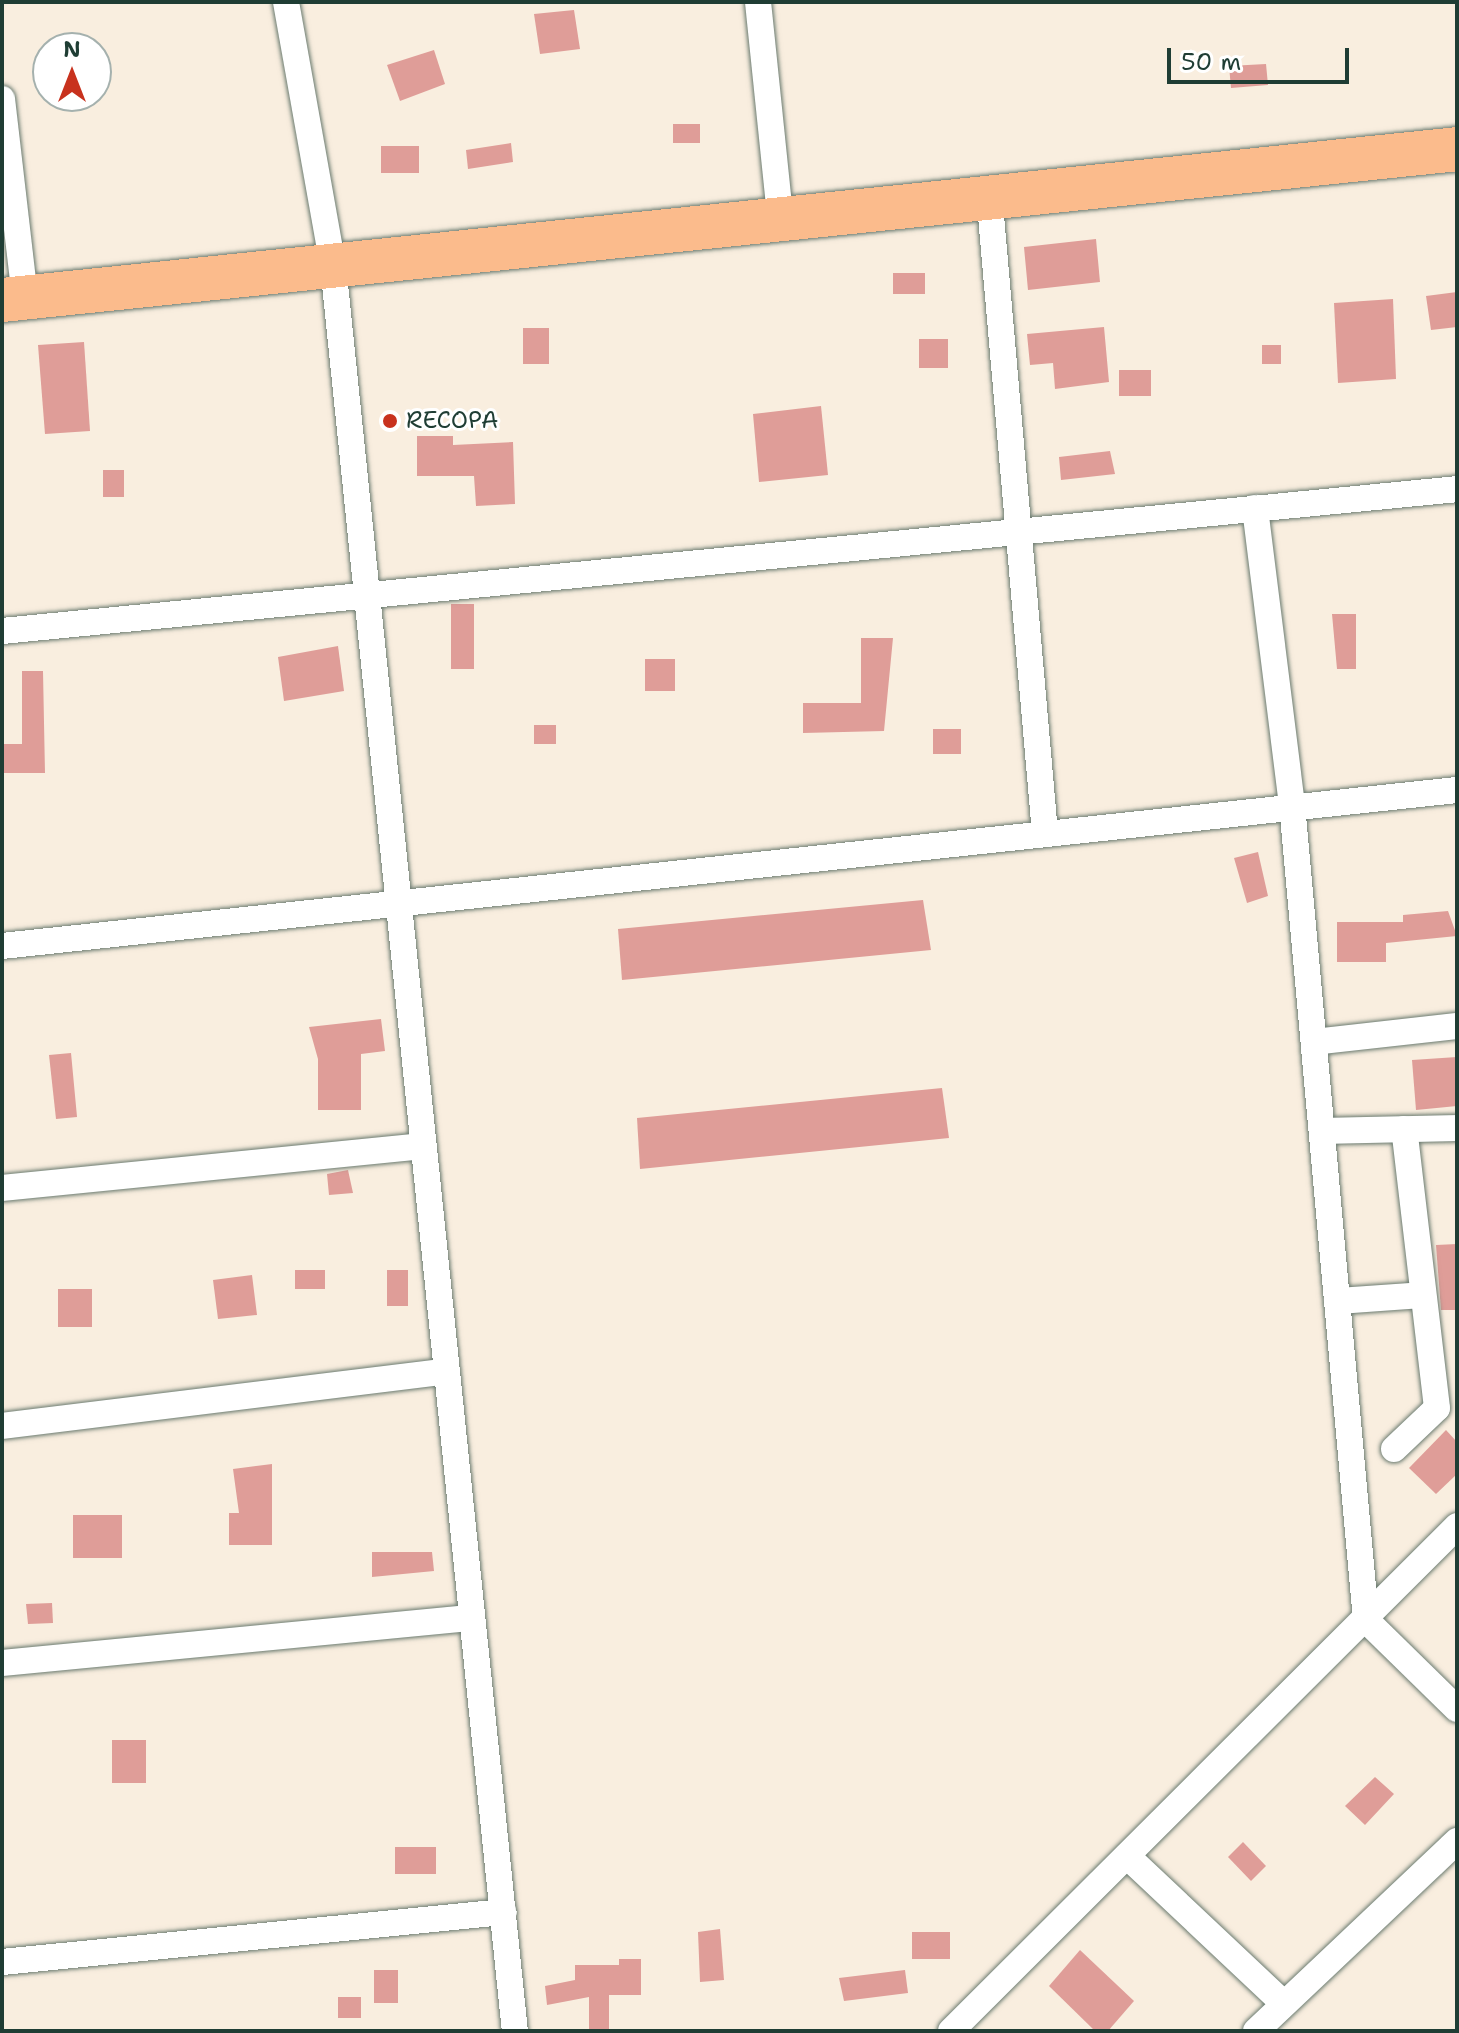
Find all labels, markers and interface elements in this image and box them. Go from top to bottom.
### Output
north arrow [32,32,112,112]
scale bar [1171,32,1353,82]
text: N [63,35,81,64]
text: 50 m [1181,46,1241,78]
place label: RECOPA [406,407,498,435]
marker: RECOPA [381,412,399,430]

